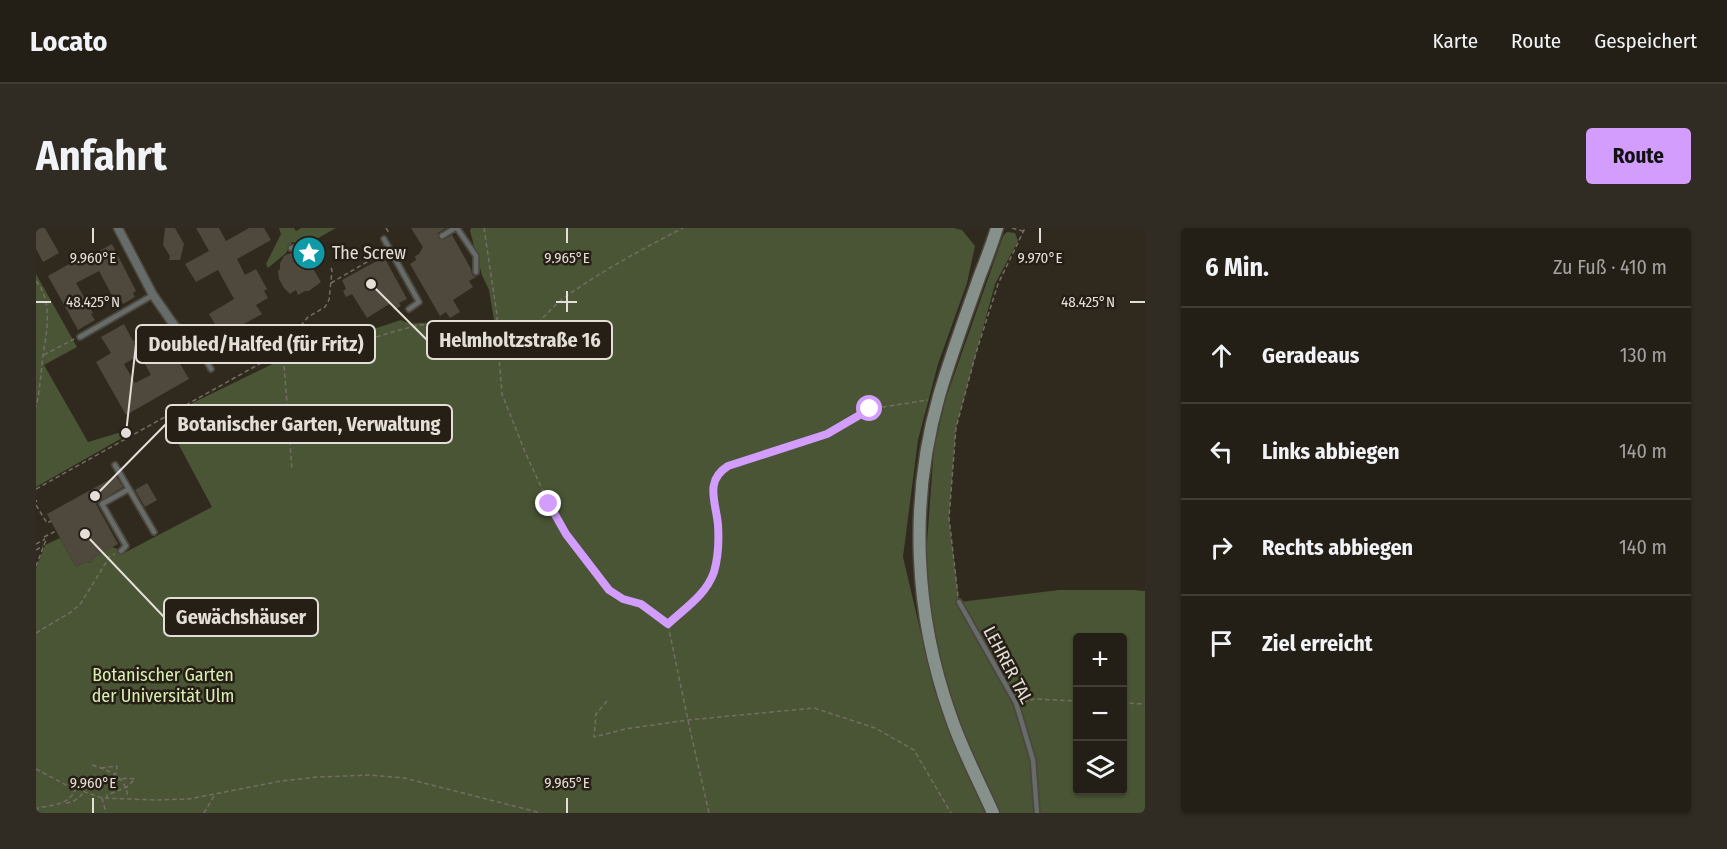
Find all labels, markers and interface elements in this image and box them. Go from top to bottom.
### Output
text: Locato [30,25,108,58]
text: Karte [1433,28,1478,54]
text: Route [1511,28,1561,54]
text: Gespeichert [1594,28,1697,54]
button: Route [1586,128,1691,184]
text: Anfahrt [36,131,167,181]
place icon: The Screw [291,235,327,271]
place label: The Screw [332,242,406,264]
text: 9.960°E [70,249,116,267]
text: 9.965°E [544,249,590,267]
text: 9.970°E [1018,249,1062,267]
text: 6 Min. [1205,252,1269,283]
text: Zu Fuß · 410 m [1553,255,1667,279]
text: 48.425°N [66,293,120,311]
text: 48.425°N [1061,293,1115,311]
callout: Helmholtzstraße 16 [427,321,612,359]
callout: Doubled/Halfed (für Fritz) [136,325,375,363]
text: Helmholtzstraße 16 [439,328,601,352]
text: Doubled/Halfed (für Fritz) [149,332,363,356]
icon: ahead [1205,339,1238,372]
text: Geradeaus [1262,342,1359,369]
text: 130 m [1620,343,1667,367]
route start [856,395,882,421]
callout: Botanischer Garten, Verwaltung [166,405,452,443]
text: Botanischer Garten, Verwaltung [178,412,440,436]
icon: left [1205,435,1238,468]
text: Links abbiegen [1262,438,1400,465]
text: 140 m [1619,439,1667,463]
route end [535,490,561,516]
icon: right [1205,531,1238,564]
text: Rechts abbiegen [1262,534,1413,561]
text: 140 m [1619,535,1667,559]
callout: Gewächshäuser [164,598,318,636]
text: Gewächshäuser [176,605,307,629]
street label: LEHRER TAL [978,623,1038,707]
icon: arrive [1205,627,1238,660]
text: Ziel erreicht [1262,630,1373,657]
map controls [1073,633,1127,795]
button: + [1073,633,1127,687]
park label: Botanischer Garten der Universität Ulm [92,664,234,707]
button: − [1073,687,1127,741]
button: layers [1073,741,1127,795]
text: 9.960°E [70,774,116,792]
text: 9.965°E [544,774,590,792]

